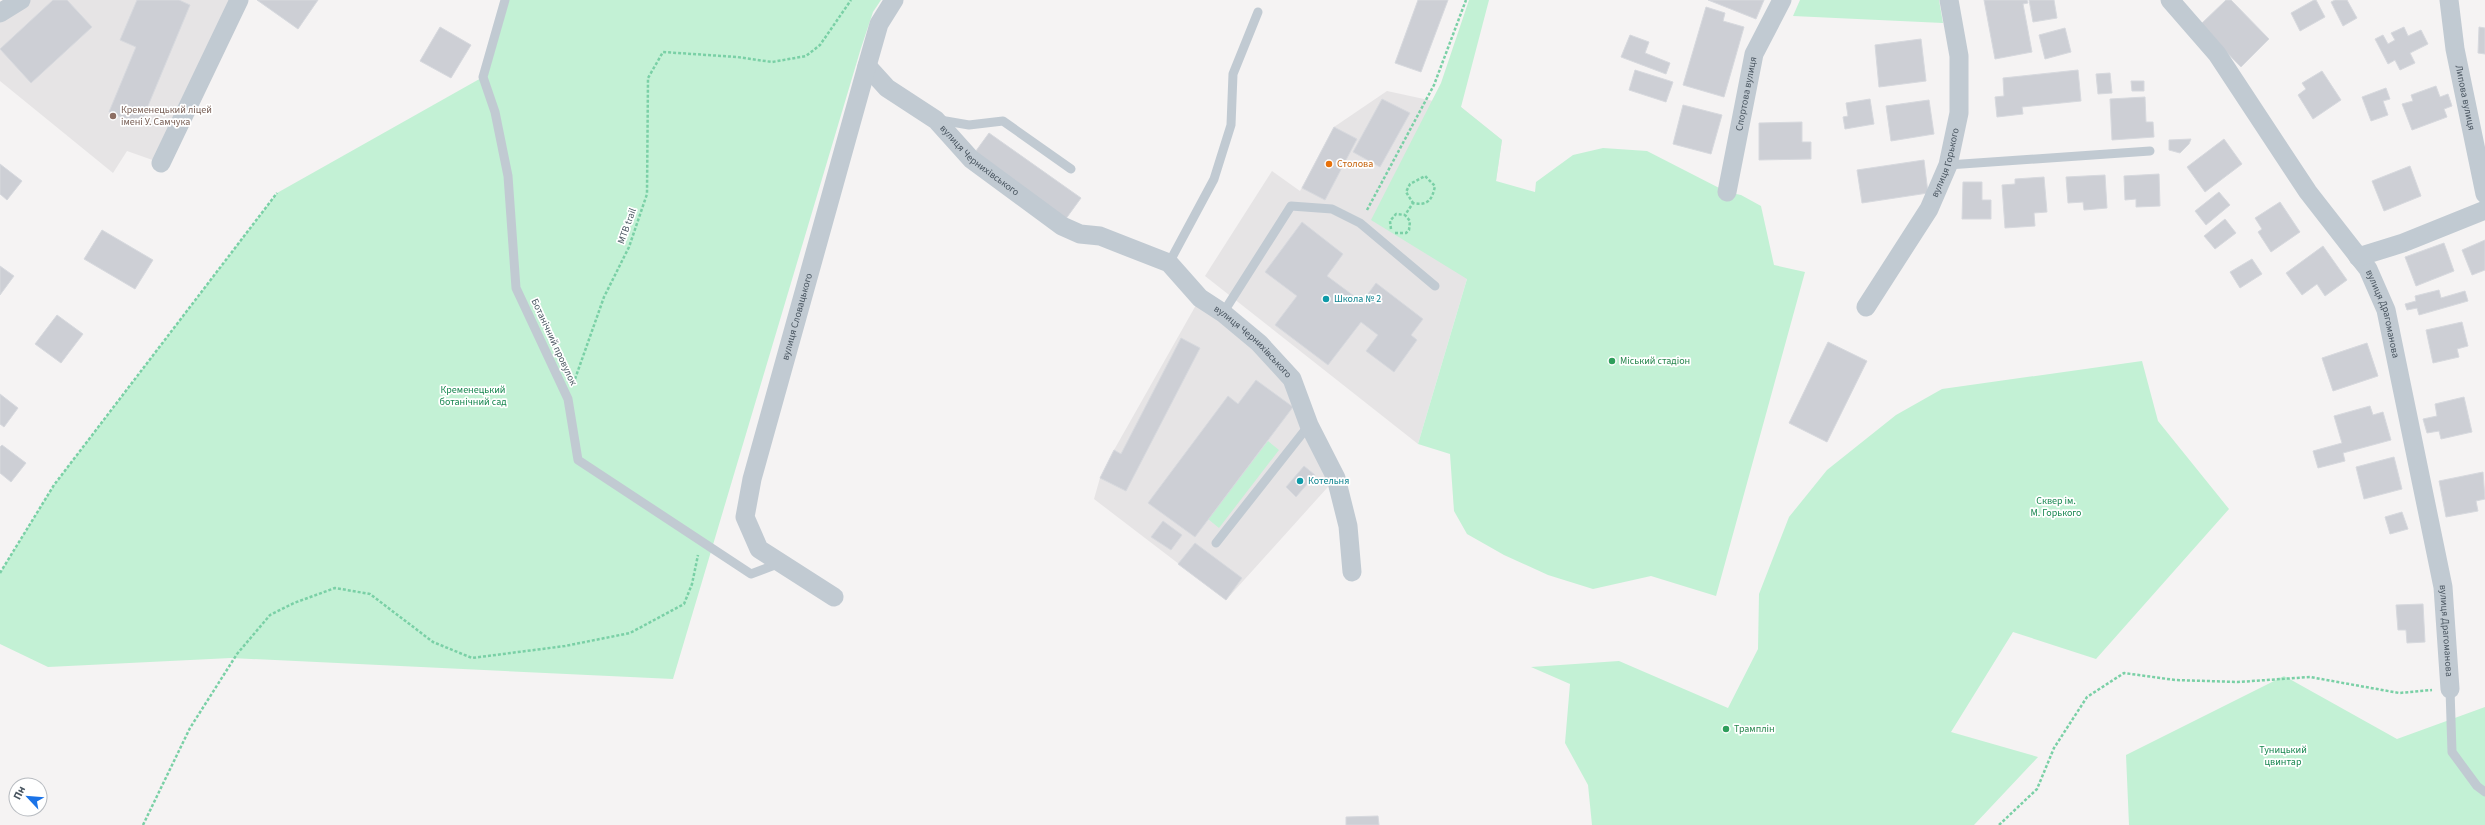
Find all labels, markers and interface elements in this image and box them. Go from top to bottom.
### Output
street label: Спортова вулиця [1732,55,1760,132]
street label: Липова вулиця [2451,64,2479,132]
place label: Кременецький ліцей імені У. Самчука [121,103,212,129]
marker: Кременецький ліцей імені У. Самчука [108,111,118,121]
street label: вулиця Чернихівського [937,122,1022,199]
street label: вулиця Горького [1928,127,1963,200]
place label: Столова [1337,157,1373,171]
marker: Столова [1324,159,1334,169]
street label: MTB trail [614,206,640,246]
street label: вулиця Драгоманова [2362,267,2403,359]
street label: вулиця Словацького [778,272,816,362]
place label: Школа № 2 [1334,292,1381,306]
marker: Школа № 2 [1321,294,1331,304]
street label: Ботанічний провулок [528,296,580,388]
street label: вулиця Чернихівського [1211,302,1295,381]
place label: Міський стадіон [1620,354,1690,368]
marker: Міський стадіон [1607,356,1617,366]
park label: Кременецький ботанічний сад [439,383,507,409]
place label: Котельня [1308,474,1349,488]
marker: Котельня [1295,476,1305,486]
park label: Сквер ім. М. Горького [2031,494,2081,520]
street label: вулиця Драгоманова [2436,584,2456,677]
place label: Трамплін [1734,722,1775,736]
marker: Трамплін [1721,724,1731,734]
park label: Туницький цвинтар [2259,743,2307,769]
north arrow [8,777,48,817]
text: Пн [10,783,29,802]

